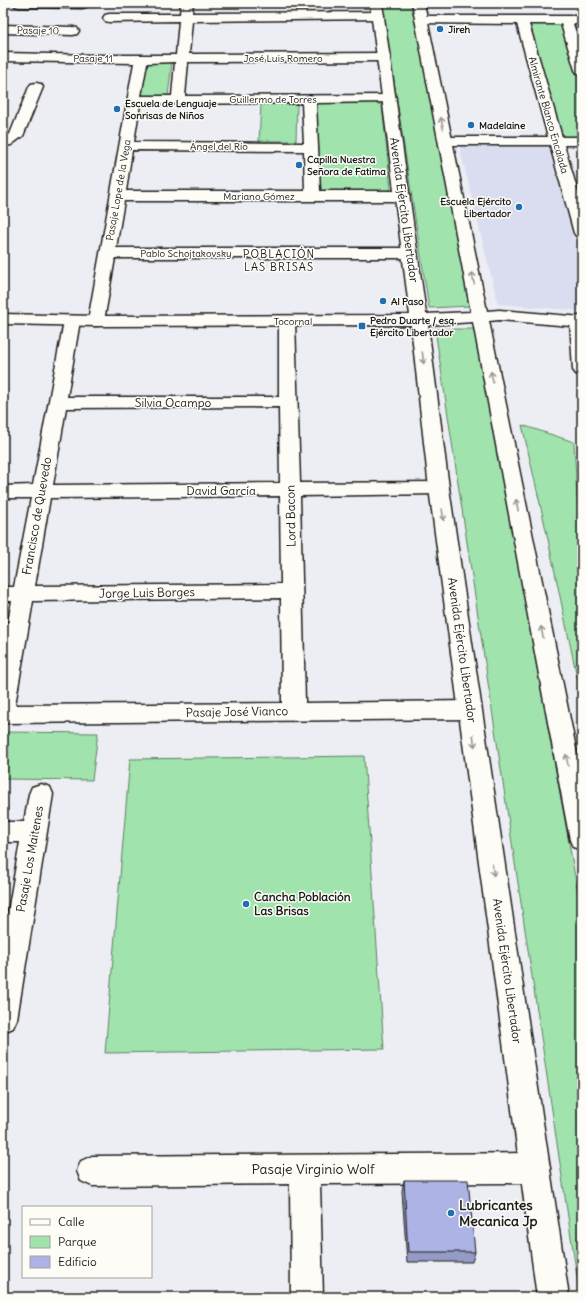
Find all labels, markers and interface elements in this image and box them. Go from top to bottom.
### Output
place label: Jireh [448,23,471,36]
street label: Pasaje 10 [17,24,59,37]
marker: Jireh [435,24,445,34]
street label: Pasaje 11 [73,52,113,65]
street label: José Luis Romero [244,52,323,65]
street label: Almirante Blanco Encalada [526,55,572,175]
street label: Guillermo de Torres [229,93,317,106]
place label: Escuela de Lenguaje Sonrisas de Niños [125,97,217,122]
marker: Escuela de Lenguaje Sonrisas de Niños [112,104,122,114]
one-way arrow [438,117,446,130]
place label: Madelaine [479,119,526,132]
marker: Madelaine [466,120,476,130]
street label: Avenida Ejército Libertador [387,136,422,284]
street label: Pasaje Lope de la Vega [103,138,134,242]
street label: Ángel del Río [190,140,248,153]
place label: Capilla Nuestra Señora de Fatima [307,153,386,178]
marker: Capilla Nuestra Señora de Fatima [294,160,304,170]
street label: Mariano Gómez [223,190,295,203]
place label: Escuela Ejército Libertador [440,195,512,220]
marker: Escuela Ejército Libertador [514,202,524,212]
district label: POBLACIÓN LAS BRISAS [243,246,315,274]
street label: Pablo Schojtakovsky [140,247,232,260]
one-way arrow [468,272,476,285]
place label: Al Paso [391,295,424,308]
marker: Al Paso [378,296,388,306]
place label: Pedro Duarte / esq. Ejército Libertador [370,314,456,339]
street label: Tocornal [274,315,312,328]
marker: Pedro Duarte / esq. Ejército Libertador [357,321,367,331]
one-way arrow [420,352,427,365]
one-way arrow [488,371,496,384]
street label: Silvia Ocampo [135,395,212,410]
street label: Francisco de Quevedo [19,455,54,576]
street label: David García [186,483,256,498]
street label: Lord Bacon [282,485,299,547]
one-way arrow [513,499,521,512]
one-way arrow [439,508,447,521]
street label: Avenida Ejército Libertador [445,576,480,724]
street label: Jorge Luis Borges [99,584,195,601]
one-way arrow [537,626,545,639]
street label: Pasaje José Vianco [186,703,289,720]
one-way arrow [471,734,478,747]
one-way arrow [562,754,570,767]
street label: Pasaje Los Maitenes [13,804,46,913]
one-way arrow [489,863,497,876]
place label: Cancha Población Las Brisas [254,889,351,918]
street label: Avenida Ejército Libertador [490,897,525,1045]
marker: Cancha Población Las Brisas [241,899,251,909]
street label: Pasaje Virginio Wolf [251,1160,375,1178]
place label: Lubricantes Mecanica Jp [459,1196,538,1230]
legend [22,1206,152,1278]
marker: Lubricantes Mecanica Jp [446,1208,456,1218]
text: Calle [58,1214,85,1229]
text: Parque [58,1234,97,1249]
text: Edificio [58,1254,97,1269]

